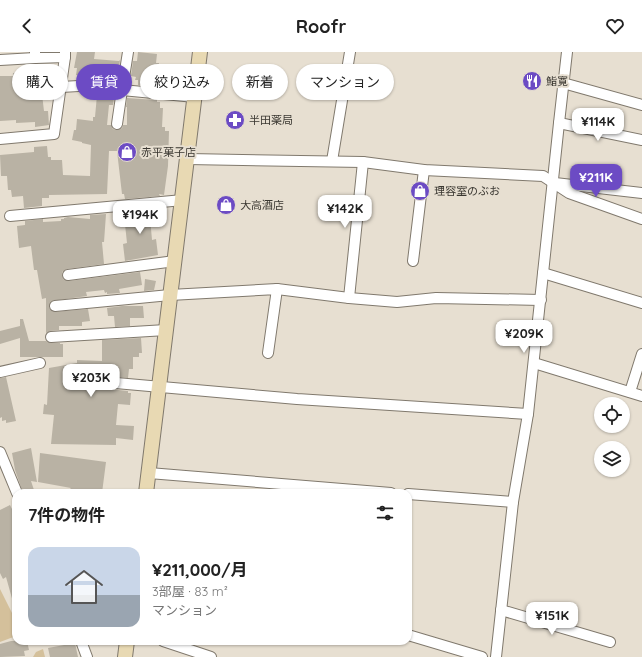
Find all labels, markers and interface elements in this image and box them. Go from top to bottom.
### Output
icon: back [16,15,38,37]
text: Roofr [296,15,346,38]
icon: heart [604,15,626,37]
chip: 購入 [12,64,68,100]
chip: 賃貸 [76,64,132,100]
chip: 絞り込み [140,64,224,100]
chip: 新着 [232,64,288,100]
chip: マンション [296,64,394,100]
restaurant icon: 鮨寛 [521,70,543,92]
place label: 鮨寛 [546,74,568,88]
pin: ¥114K [570,108,626,142]
pharmacy icon: 半田薬局 [224,109,246,131]
place label: 半田薬局 [249,113,293,127]
text: ¥114K [581,113,615,129]
shop icon: 赤平菓子店 [116,141,138,163]
place label: 赤平菓子店 [141,145,196,159]
pin: ¥211K [568,164,624,198]
text: ¥211K [579,169,613,185]
shop icon: 理容室のぶお [409,180,431,202]
place label: 理容室のぶお [434,184,500,198]
shop icon: 大高酒店 [215,194,237,216]
pin: ¥142K [317,195,373,229]
place label: 大高酒店 [240,198,284,212]
text: ¥142K [327,200,363,216]
pin: ¥194K [112,201,168,235]
text: ¥194K [122,206,158,222]
pin: ¥209K [496,320,552,354]
text: ¥209K [504,325,544,341]
pin: ¥203K [63,364,119,398]
text: ¥203K [72,369,110,385]
map controls [594,397,630,477]
button: locate [594,397,630,433]
button: layers [594,441,630,477]
icon: filters [374,502,396,524]
text: 7件の物件 [28,504,105,525]
text: ¥211,000/月 [152,559,248,580]
icon: home [60,563,108,611]
text: 3部屋 · 83 m² [152,583,228,599]
text: マンション [152,602,217,618]
pin: ¥151K [524,602,580,636]
text: ¥151K [535,607,569,623]

